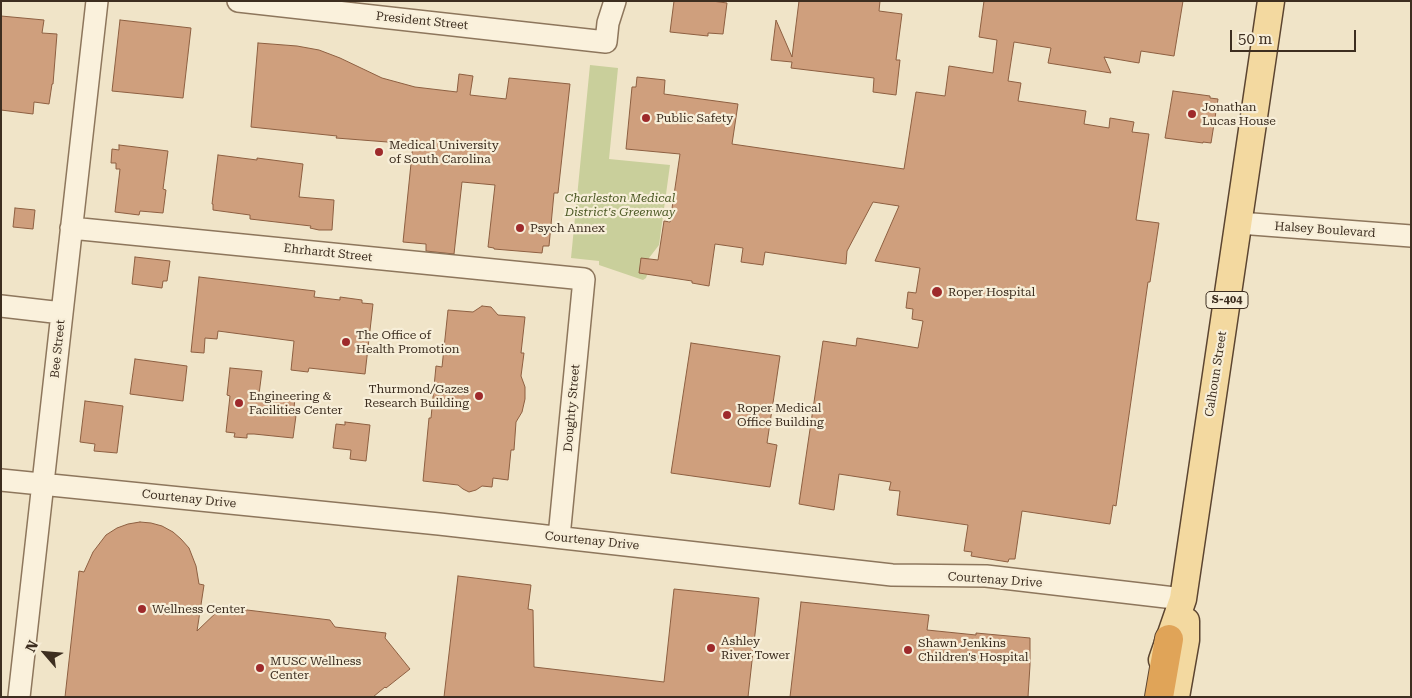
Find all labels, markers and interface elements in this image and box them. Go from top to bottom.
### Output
street label: President Street [375,9,469,33]
scale bar [1232,20,1358,52]
text: 50 m [1238,30,1272,48]
place label: Jonathan Lucas House [1202,100,1276,128]
marker: Jonathan Lucas House [1186,108,1198,120]
place label: Public Safety [656,111,733,125]
marker: Public Safety [640,112,652,124]
place label: Medical University of South Carolina [389,138,499,166]
marker: Medical University of South Carolina [373,146,385,158]
park label: Charleston Medical District's Greenway [565,191,675,219]
street label: Halsey Boulevard [1274,219,1376,241]
place label: Psych Annex [530,221,605,235]
marker: Psych Annex [514,222,526,234]
street label: Ehrhardt Street [283,241,373,265]
marker: Roper Hospital [930,285,944,299]
place label: Roper Hospital [948,285,1035,299]
road number: S-404 [1206,292,1248,308]
street label: Bee Street [48,319,68,379]
place label: The Office of Health Promotion [356,328,460,356]
street label: Calhoun Street [1202,330,1230,418]
marker: The Office of Health Promotion [340,336,352,348]
street label: Doughty Street [561,364,583,452]
place label: Thurmond/Gazes Research Building [364,382,469,410]
place label: Engineering & Facilities Center [249,389,343,417]
marker: Thurmond/Gazes Research Building [473,390,485,402]
marker: Engineering & Facilities Center [233,397,245,409]
place label: Roper Medical Office Building [737,401,824,429]
marker: Roper Medical Office Building [721,409,733,421]
street label: Courtenay Drive [141,487,237,511]
street label: Courtenay Drive [544,529,640,553]
street label: Courtenay Drive [947,570,1043,590]
place label: Wellness Center [152,602,245,616]
marker: Wellness Center [136,603,148,615]
north arrow [20,628,70,678]
place label: Ashley River Tower [721,634,790,662]
place label: Shawn Jenkins Children's Hospital [918,636,1028,664]
text: N [22,638,41,655]
marker: Ashley River Tower [705,642,717,654]
marker: Shawn Jenkins Children's Hospital [902,644,914,656]
place label: MUSC Wellness Center [270,654,361,682]
marker: MUSC Wellness Center [254,662,266,674]

